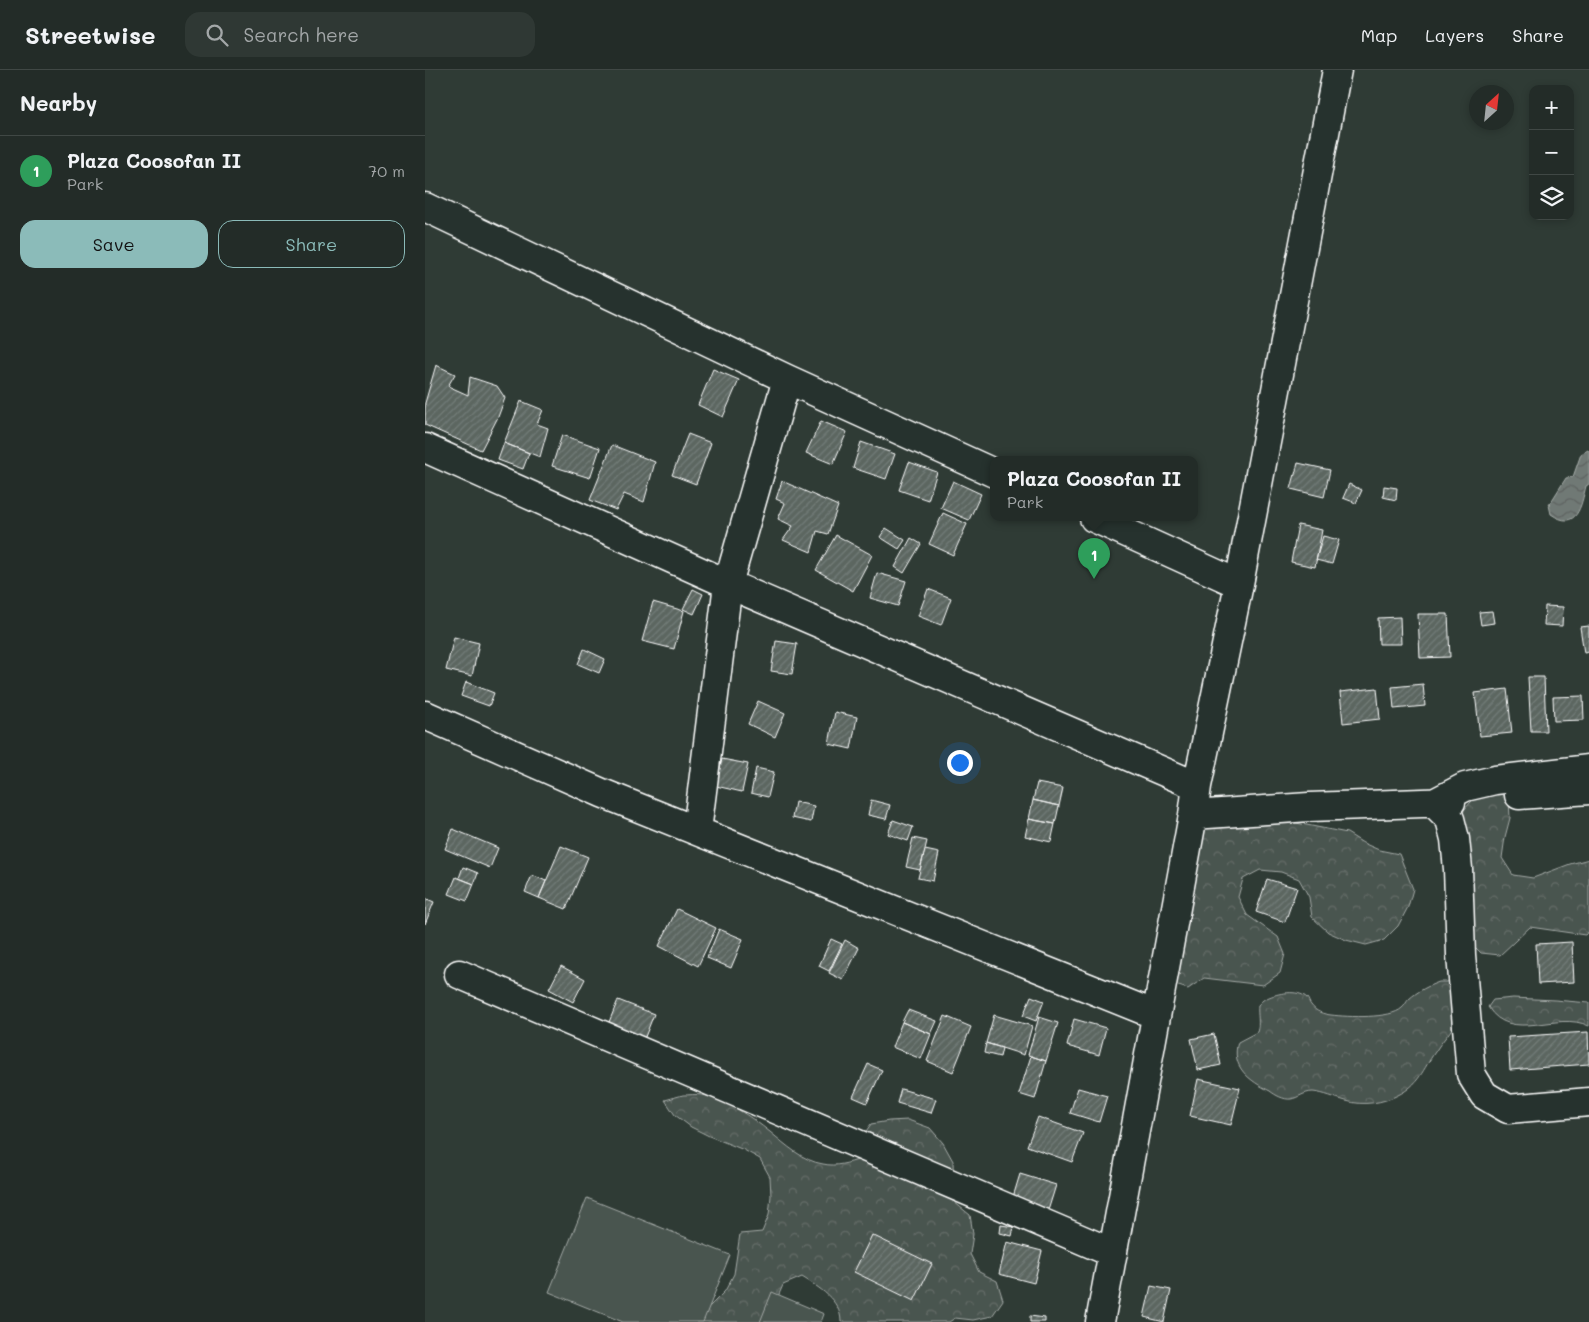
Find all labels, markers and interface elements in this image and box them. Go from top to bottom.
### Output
search box [185,12,535,57]
text: Streetwise [25,19,155,50]
icon: search [203,21,231,49]
text: Search here [243,22,359,47]
text: Map [1361,23,1397,47]
text: Layers [1425,23,1484,47]
text: Share [1512,23,1564,47]
north arrow [1469,85,1514,130]
map controls [1529,85,1574,220]
button: + [1529,85,1574,130]
text: Nearby [20,89,97,116]
button: − [1529,130,1574,175]
text: Plaza Coosofan II [67,148,241,173]
text: 1 [32,160,40,181]
text: 70 m [368,160,405,181]
text: Park [67,173,103,194]
button: layers [1529,175,1574,220]
button: Save [20,220,208,268]
button: Share [218,220,405,268]
popup [990,456,1198,521]
text: Plaza Coosofan II [1007,466,1181,491]
text: Park [1007,491,1043,512]
pin: 1 [1078,538,1110,579]
your location [947,750,973,776]

